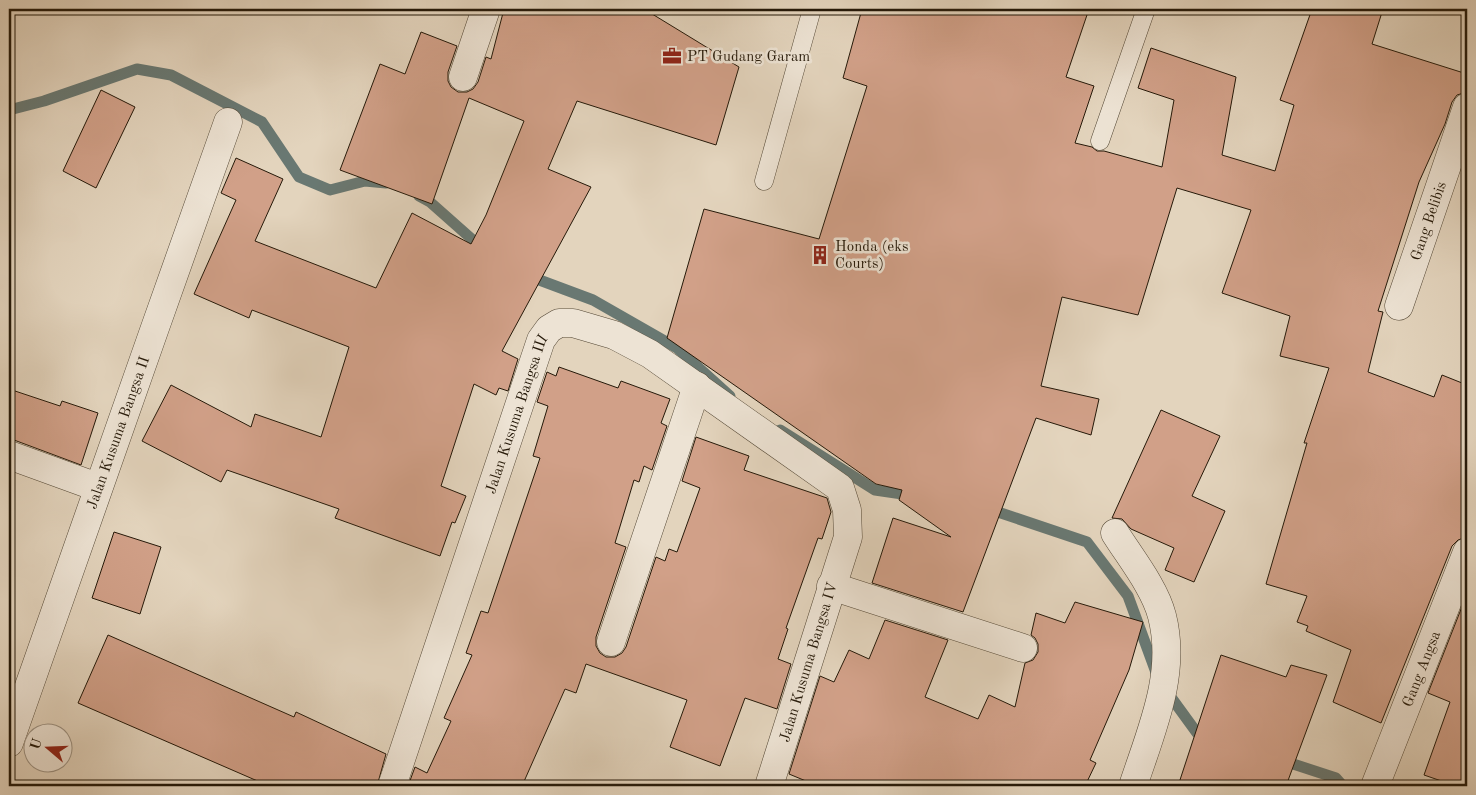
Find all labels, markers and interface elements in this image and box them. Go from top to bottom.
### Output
office icon: PT Gudang Garam [661,45,683,67]
place label: PT Gudang Garam [687,50,810,65]
street label: Gang Belibis [1409,180,1450,263]
place label: Honda (eks Courts) [835,240,909,272]
building icon: Honda (eks Courts) [809,244,831,266]
street label: Jalan Kusuma Bangsa III [484,332,551,496]
street label: Jalan Kusuma Bangsa II [85,355,153,511]
street label: Jalan Kusuma Bangsa IV [778,580,841,744]
street label: Gang Angsa [1401,629,1444,709]
north arrow [22,722,72,772]
text: U [28,737,45,752]

